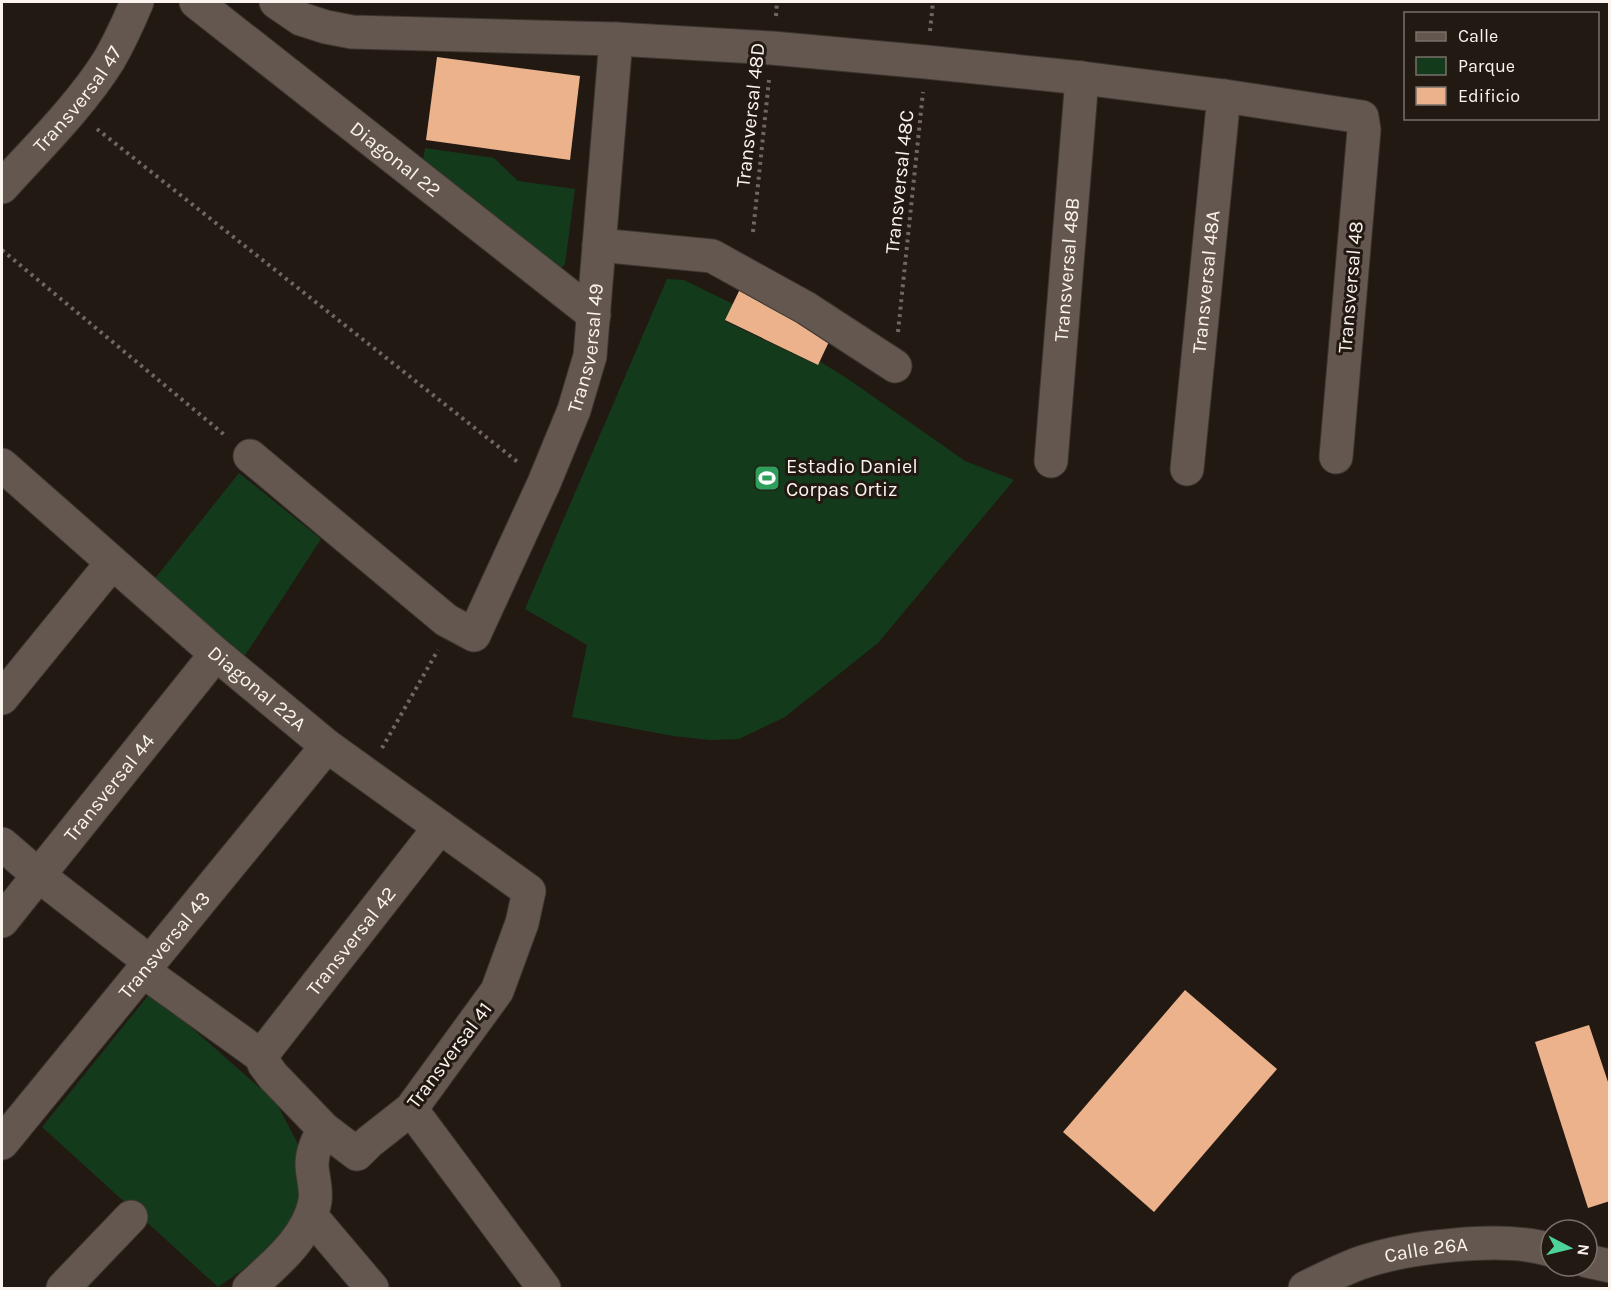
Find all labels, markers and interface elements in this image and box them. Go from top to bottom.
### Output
legend [1404,12,1599,120]
text: Calle [1458,25,1498,47]
street label: Transversal 47 [29,42,127,157]
street label: Transversal 48D [731,42,770,189]
text: Parque [1458,55,1515,77]
text: Edificio [1458,85,1520,107]
street label: Transversal 48C [881,109,918,255]
street label: Diagonal 22 [345,117,445,202]
street label: Transversal 48B [1050,197,1084,343]
street label: Transversal 48A [1188,209,1225,355]
street label: Transversal 48 [1333,220,1368,354]
street label: Transversal 49 [563,282,608,416]
place label: Estadio Daniel Corpas Ortiz [786,455,918,501]
sports icon: Estadio Daniel Corpas Ortiz [752,463,782,493]
street label: Diagonal 22A [203,641,311,736]
street label: Transversal 44 [59,729,159,846]
street label: Transversal 42 [302,882,401,1000]
street label: Transversal 43 [114,887,215,1004]
street label: Transversal 41 [402,998,497,1113]
north arrow [1539,1218,1599,1278]
street label: Calle 26A [1382,1233,1469,1268]
text: N [1573,1243,1594,1257]

